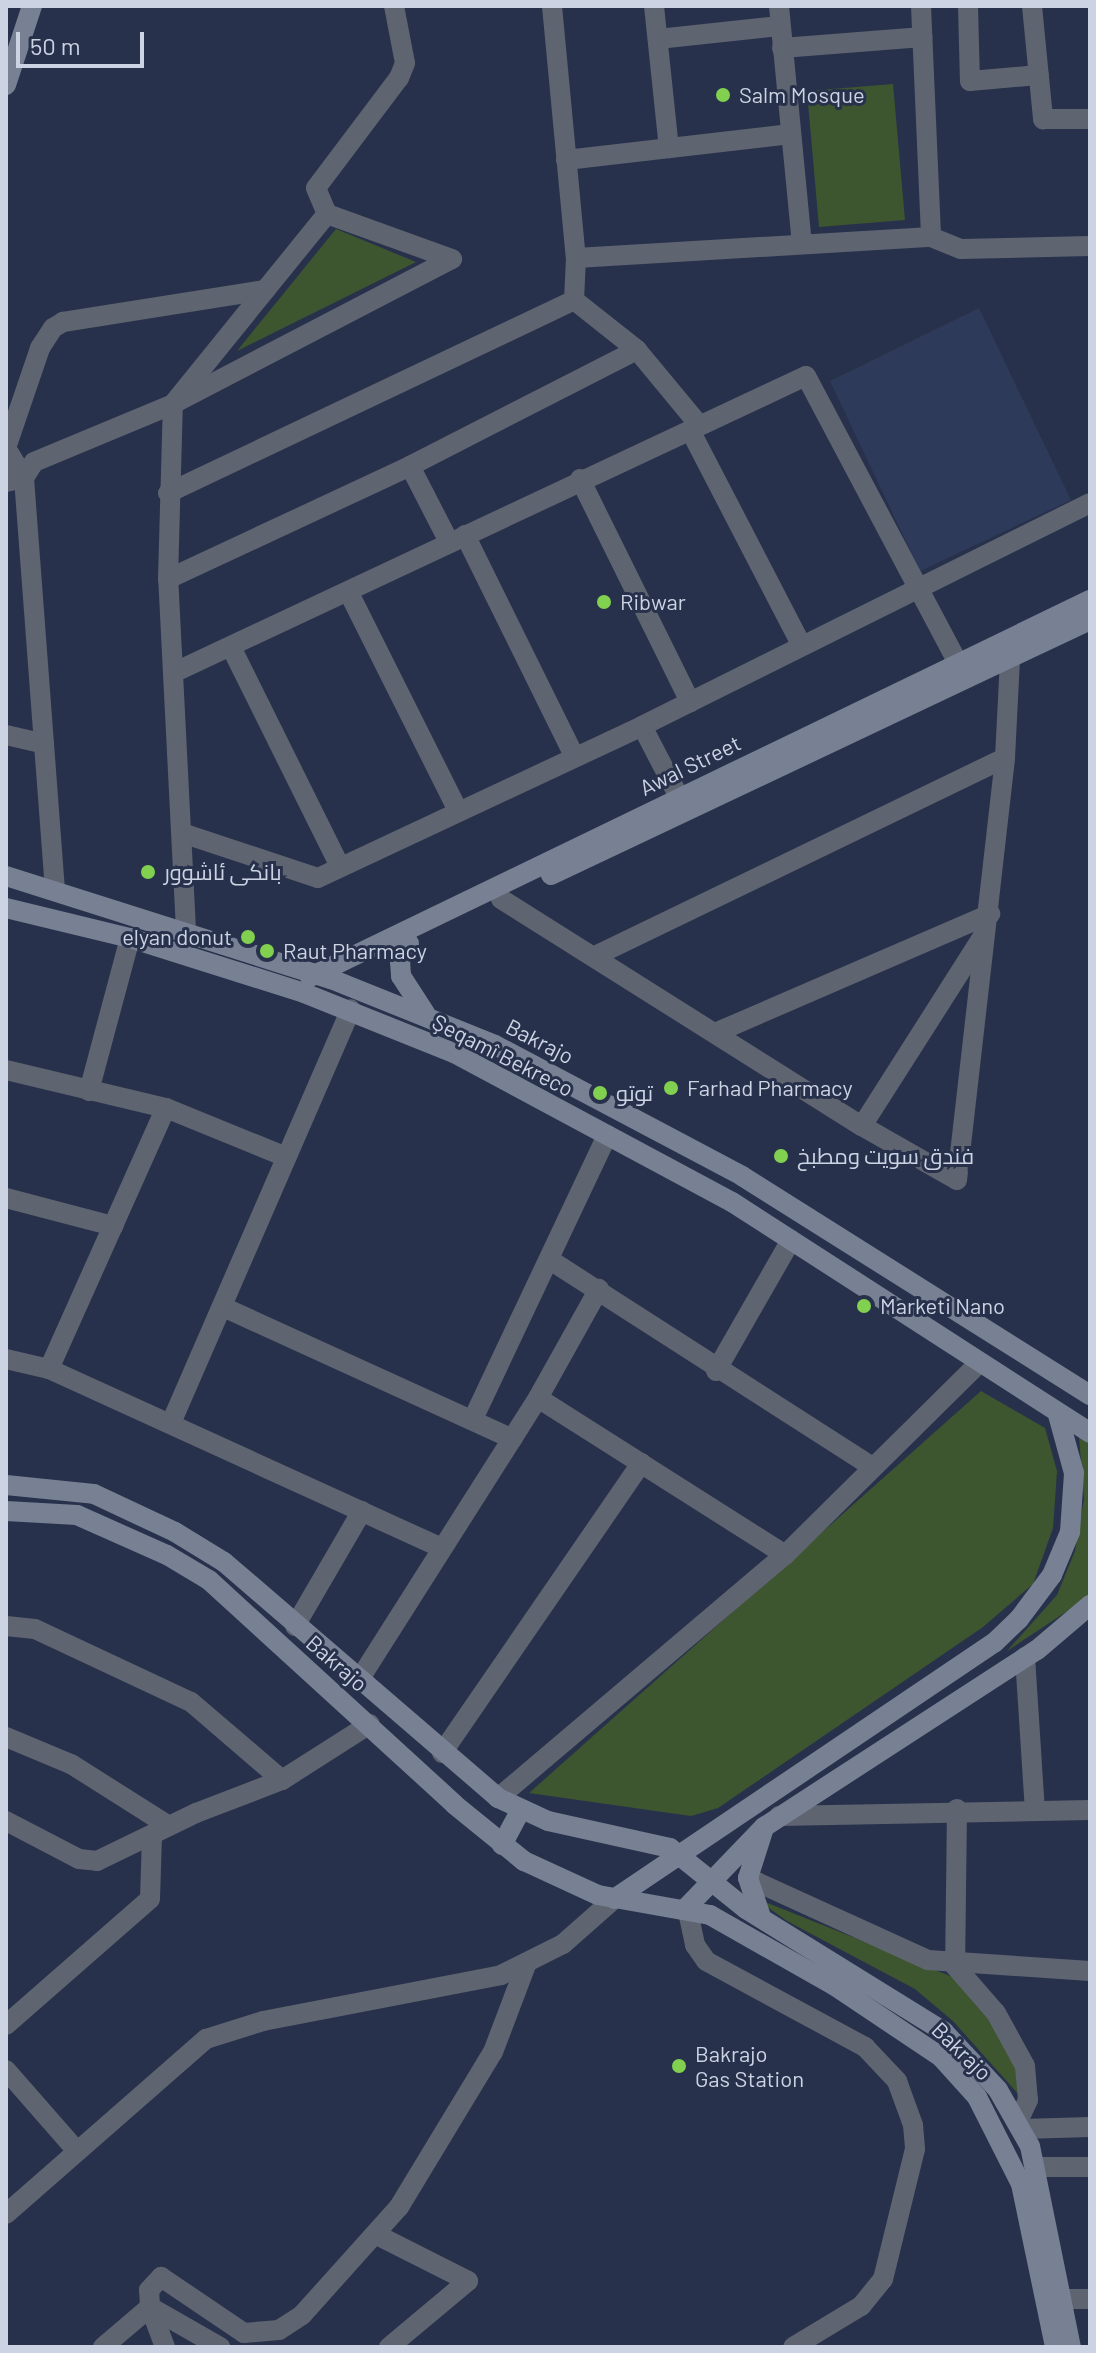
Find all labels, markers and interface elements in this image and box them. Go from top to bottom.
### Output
scale bar [20,16,148,66]
text: 50 m [30,31,81,60]
place label: Salm Mosque [739,82,865,108]
marker: Salm Mosque [714,86,732,104]
place label: Ribwar [620,589,686,615]
marker: Ribwar [595,593,613,611]
street label: Awal Street [635,729,745,801]
place label: بانکی ئاشوور [164,859,282,885]
marker: بانکی ئاشوور [139,863,157,881]
place label: elyan donut [122,924,232,950]
marker: elyan donut [239,928,257,946]
place label: Raut Pharmacy [283,938,427,964]
marker: Raut Pharmacy [258,942,276,960]
street label: Şeqamî Bekreco [428,1008,578,1102]
street label: Bakrajo [502,1013,578,1069]
place label: Farhad Pharmacy [687,1075,853,1101]
marker: Farhad Pharmacy [662,1079,680,1097]
place label: توتو [616,1080,653,1106]
marker: توتو [591,1084,609,1102]
place label: فندق سويت ومطبخ [797,1143,974,1169]
marker: فندق سويت ومطبخ [772,1147,790,1165]
place label: Marketi Nano [880,1293,1005,1319]
marker: Marketi Nano [855,1297,873,1315]
street label: Bakrajo [301,1629,373,1697]
street label: Bakrajo [927,2016,997,2086]
place label: Bakrajo Gas Station [695,2040,804,2092]
marker: Bakrajo Gas Station [670,2057,688,2075]

